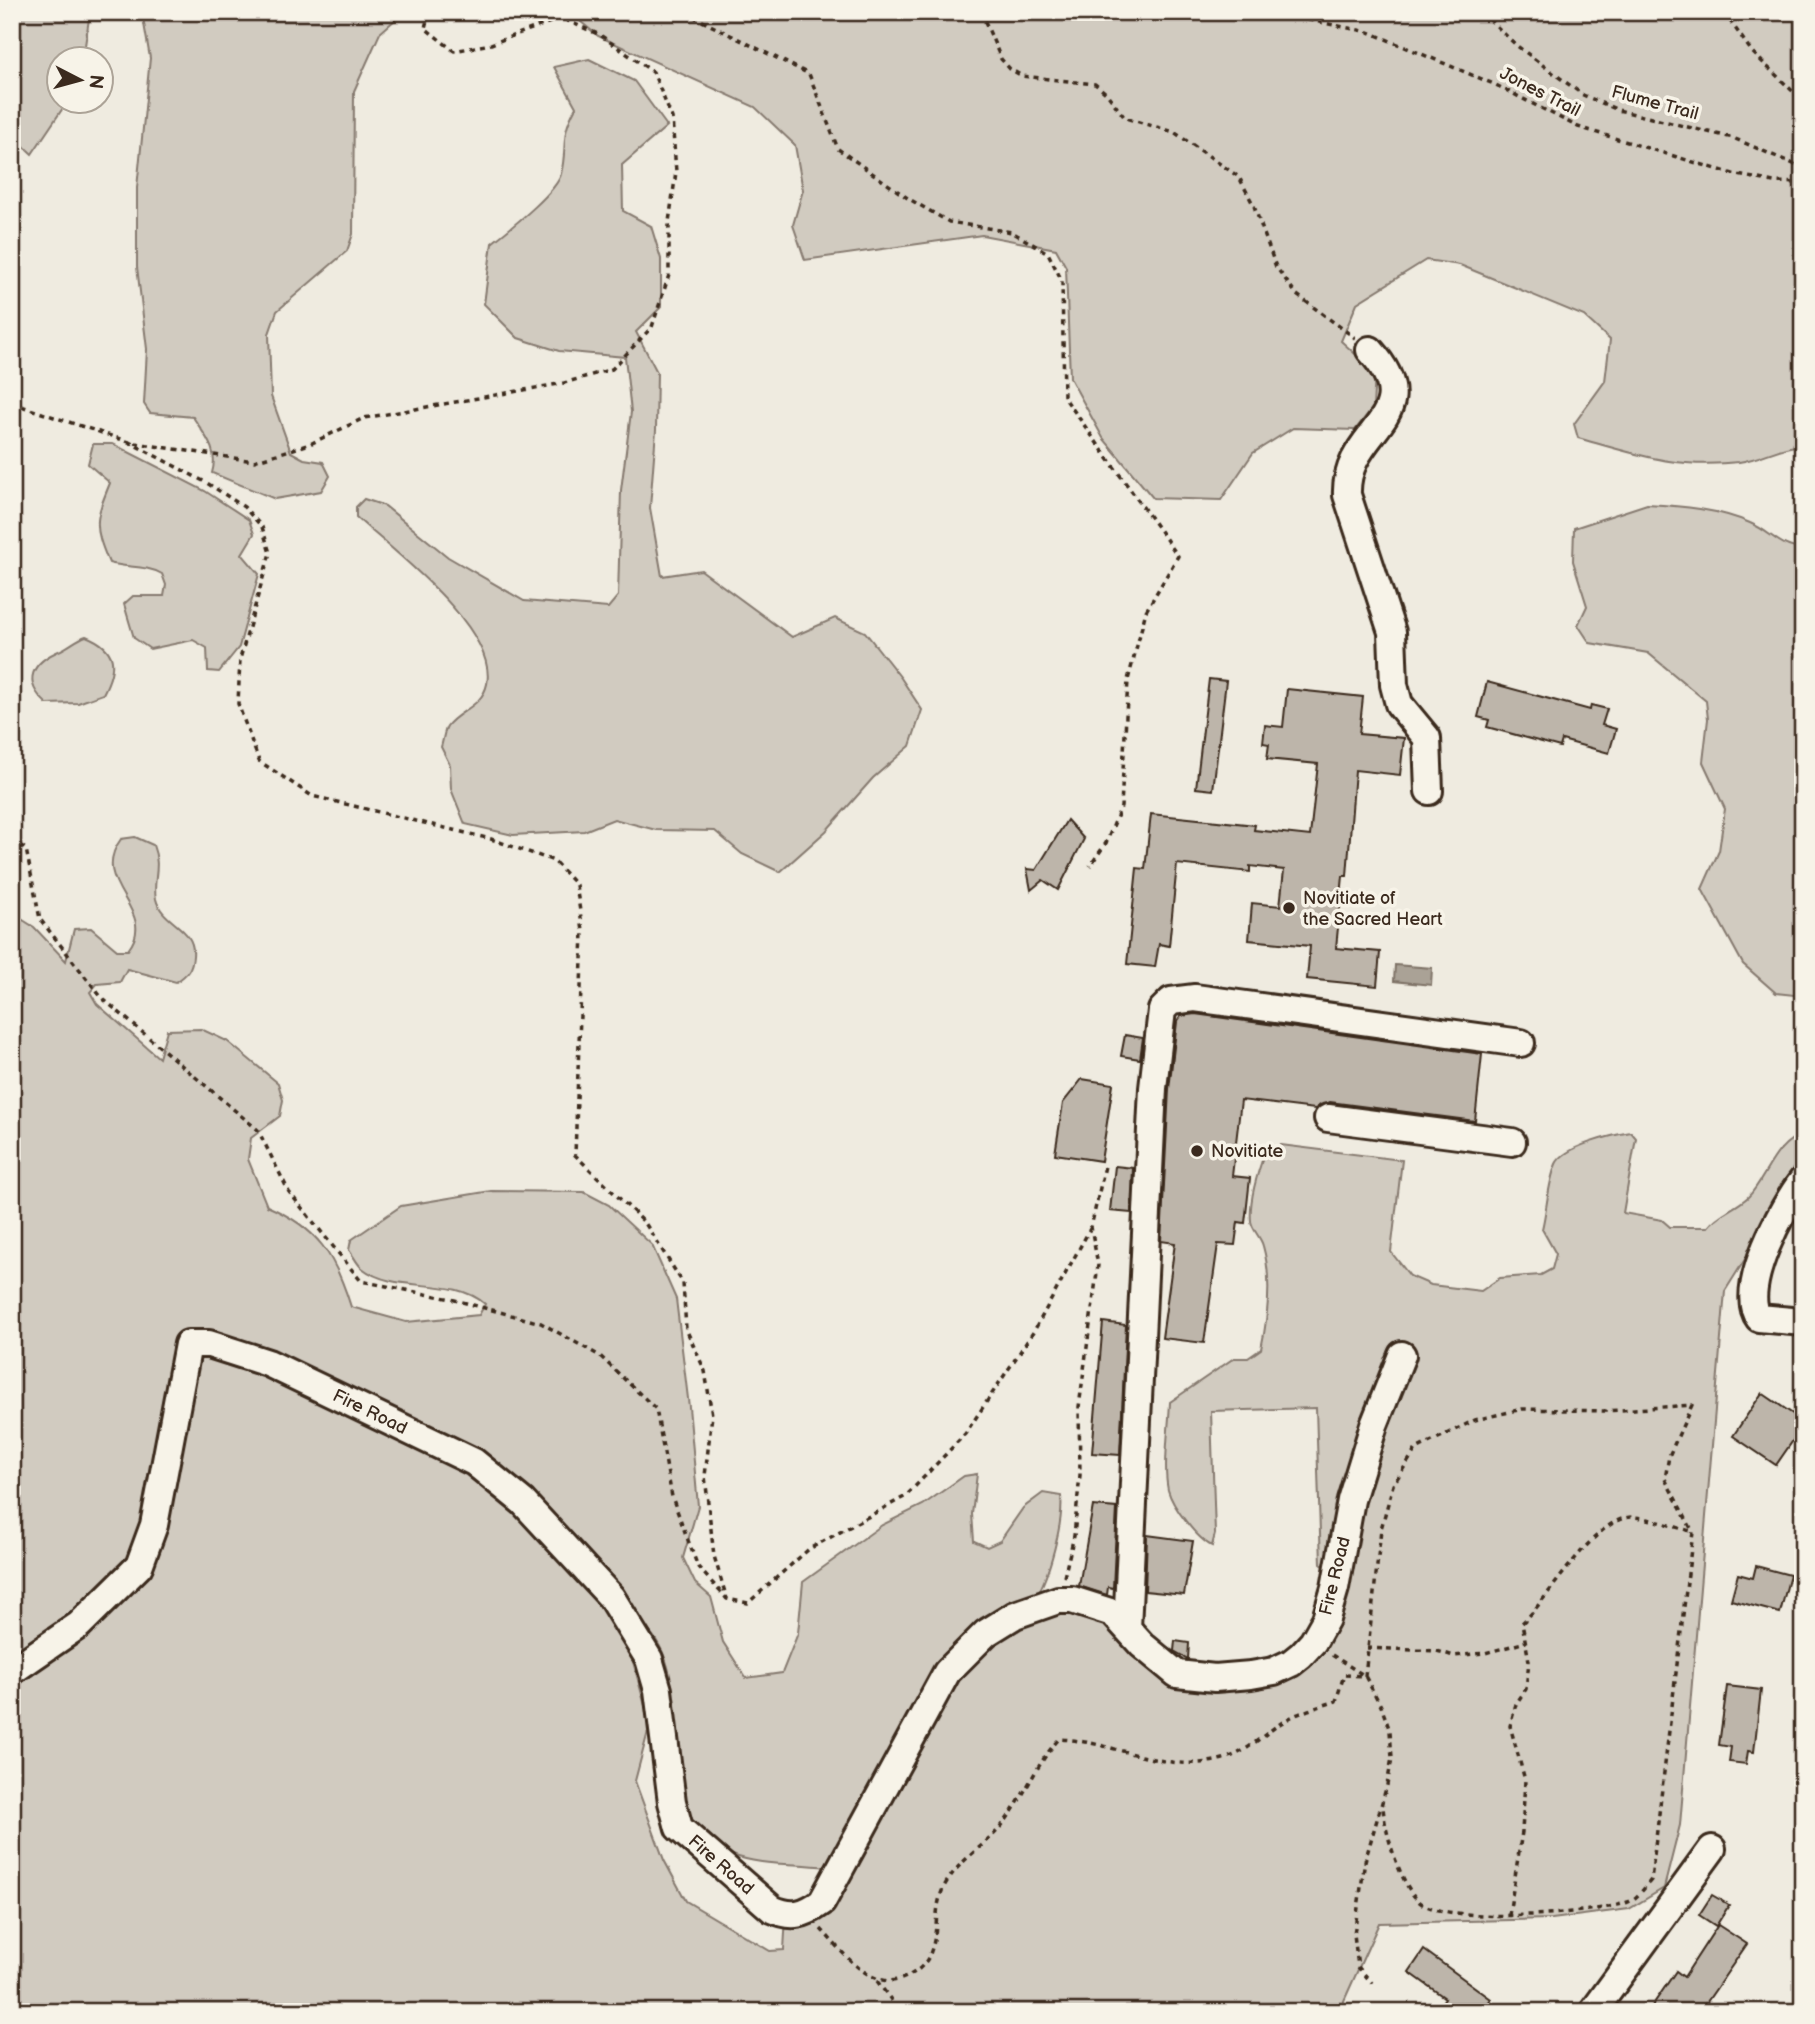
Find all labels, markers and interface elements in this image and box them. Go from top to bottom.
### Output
north arrow [46,46,116,116]
street label: Jones Trail [1496,63,1584,121]
text: N [83,73,108,90]
street label: Flume Trail [1609,81,1701,125]
place label: Novitiate of the Sacred Heart [1303,888,1443,930]
marker: Novitiate of the Sacred Heart [1281,900,1297,916]
place label: Novitiate [1211,1141,1283,1162]
marker: Novitiate [1189,1143,1205,1159]
street label: Fire Road [329,1385,411,1439]
street label: Fire Road [1315,1535,1355,1617]
street label: Fire Road [684,1831,758,1899]

